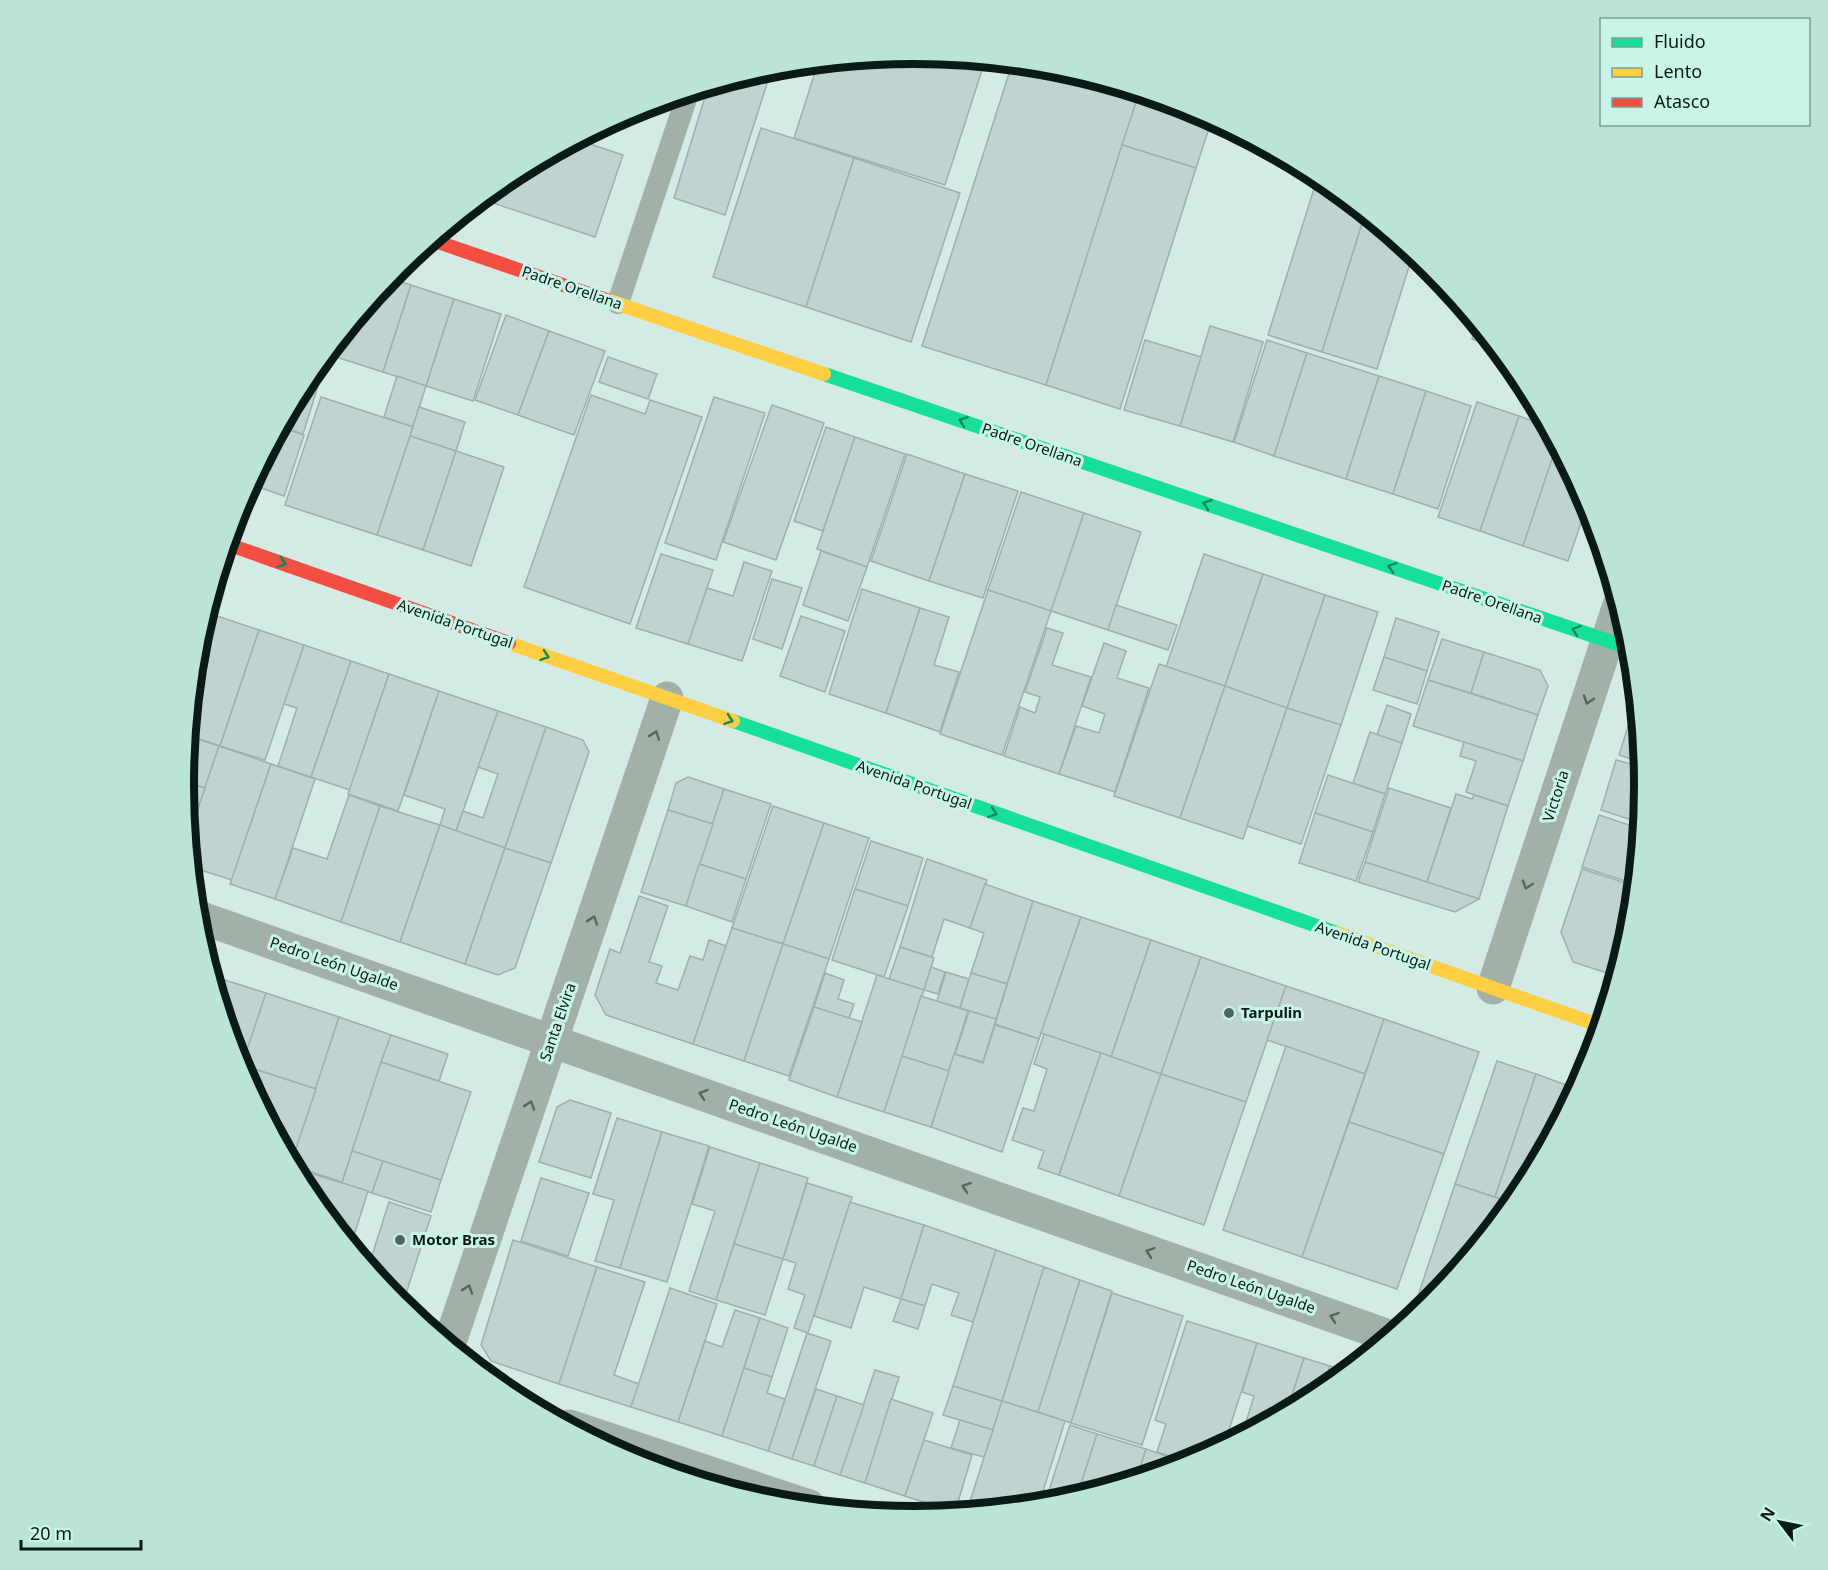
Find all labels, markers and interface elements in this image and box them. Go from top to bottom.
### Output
legend [1600,18,1810,126]
text: Fluido [1654,29,1706,53]
text: Lento [1654,59,1702,83]
text: Atasco [1654,89,1710,113]
street label: Padre Orellana [519,261,625,314]
one-way arrow [958,416,969,428]
street label: Padre Orellana [979,418,1085,471]
one-way arrow [1202,499,1213,512]
one-way arrow [276,556,287,569]
one-way arrow [1387,562,1398,575]
street label: Padre Orellana [1439,575,1545,628]
street label: Avenida Portugal [395,594,516,652]
one-way arrow [1571,625,1582,638]
one-way arrow [539,648,550,661]
one-way arrow [1583,694,1595,705]
one-way arrow [723,713,734,726]
one-way arrow [648,730,660,741]
street label: Avenida Portugal [854,755,975,813]
street label: Victoria [1537,767,1573,824]
one-way arrow [987,805,998,818]
one-way arrow [1522,879,1534,890]
one-way arrow [585,915,598,926]
street label: Avenida Portugal [1313,916,1434,974]
street label: Pedro León Ugalde [268,932,401,994]
street label: Santa Elvira [534,980,580,1064]
place label: Tarpulin [1241,1002,1302,1022]
marker: Tarpulin [1222,1006,1236,1020]
one-way arrow [698,1089,709,1102]
street label: Pedro León Ugalde [727,1094,860,1156]
one-way arrow [523,1100,536,1110]
one-way arrow [961,1182,972,1195]
place label: Motor Bras [412,1229,495,1249]
marker: Motor Bras [393,1233,407,1247]
one-way arrow [1145,1246,1156,1259]
street label: Pedro León Ugalde [1185,1255,1318,1317]
one-way arrow [461,1284,473,1295]
one-way arrow [1329,1311,1340,1324]
north arrow [1750,1492,1810,1552]
text: N [1755,1503,1780,1525]
scale bar [21,1513,141,1551]
text: 20 m [30,1521,72,1545]

